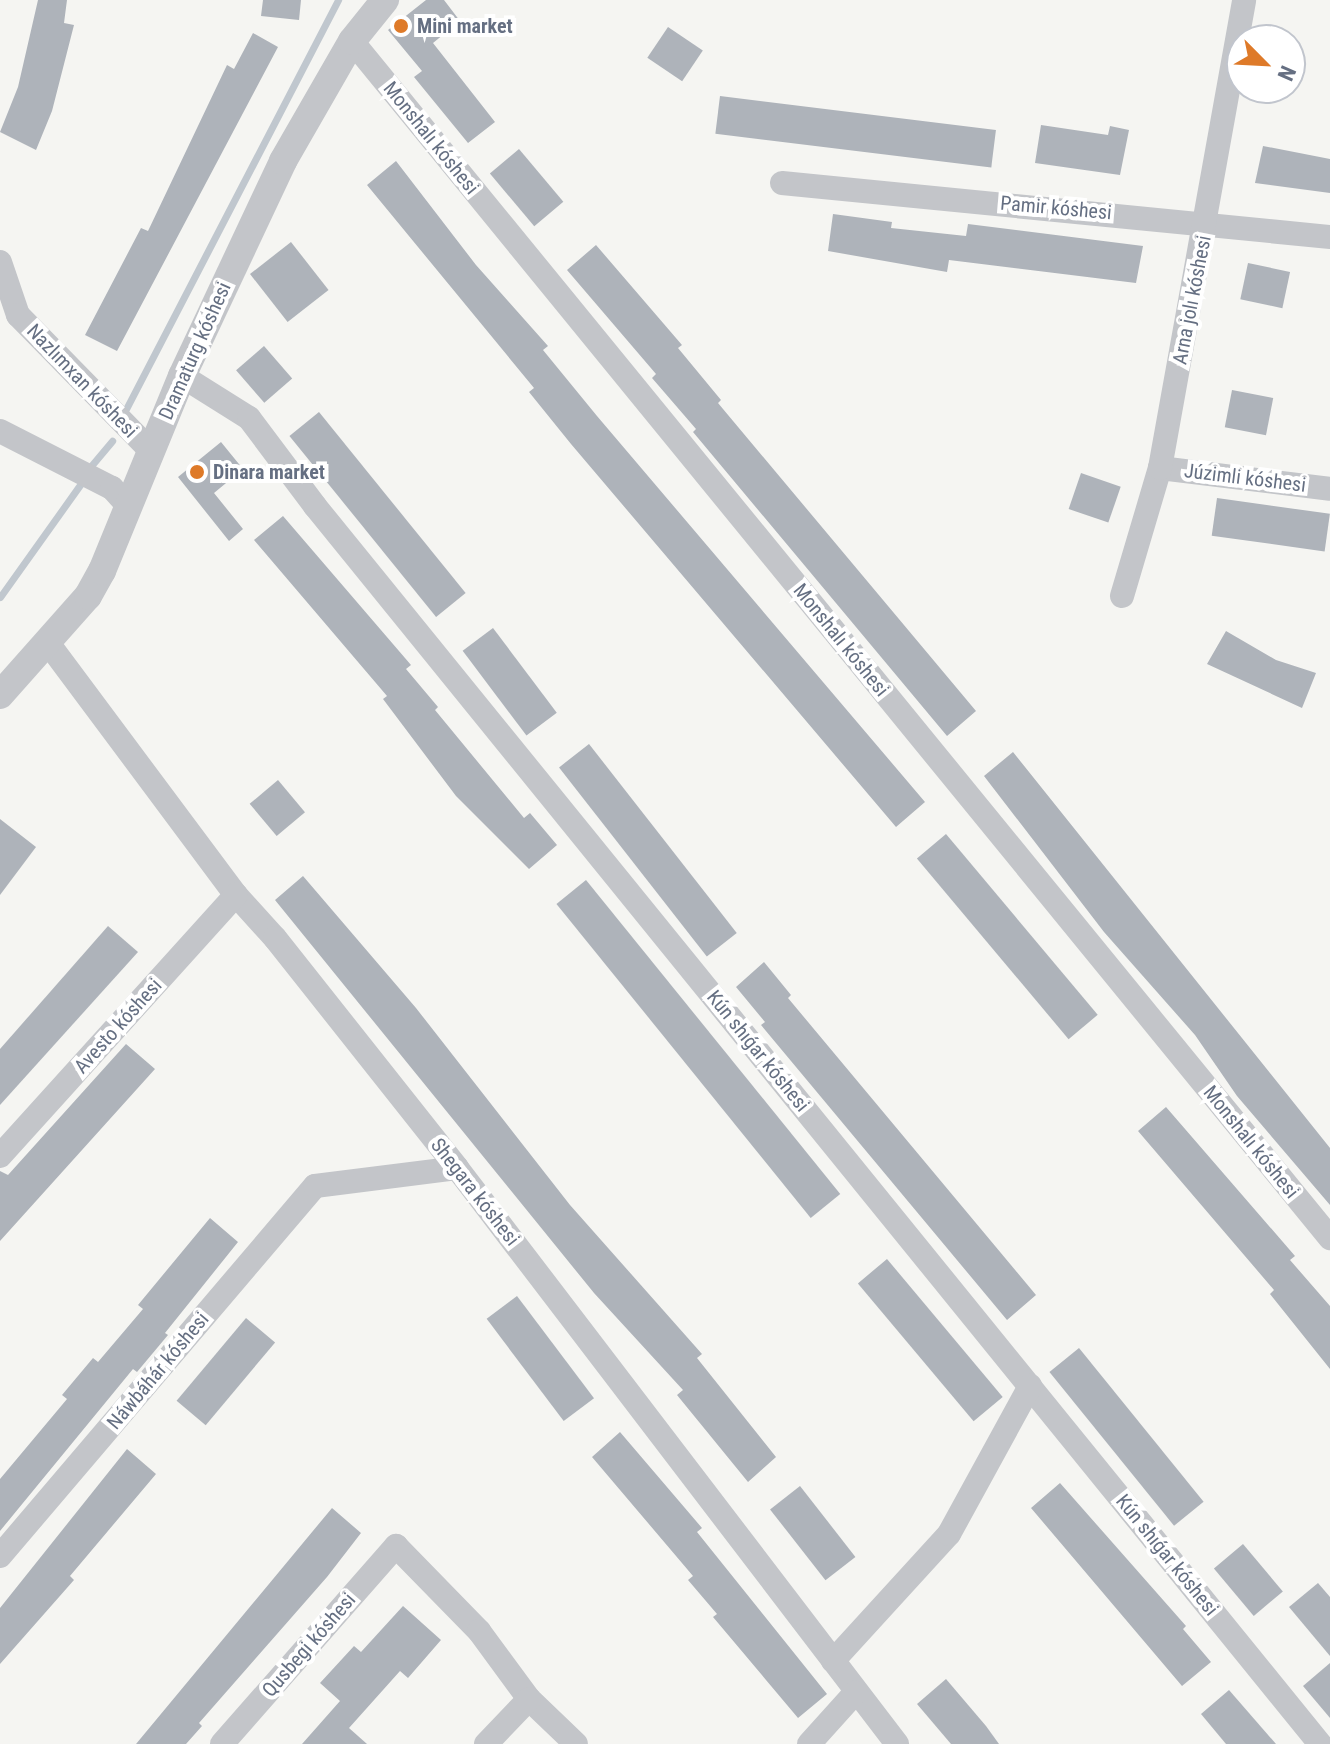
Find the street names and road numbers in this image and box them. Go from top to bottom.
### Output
street label: Monshalı kóshesi [378,77,484,199]
street label: Pamir kóshesi [999,191,1113,225]
street label: Arna jolı kóshesi [1168,234,1216,366]
street label: Dramaturg kóshesi [154,278,236,424]
street label: Nazlımxan kóshesi [22,319,142,443]
street label: Júzimli kóshesi [1183,459,1307,497]
street label: Monshalı kóshesi [788,579,894,701]
street label: Avesto kóshesi [69,974,167,1078]
street label: Kún shıǵar kóshesi [702,985,814,1117]
street label: Monshalı kóshesi [1198,1081,1304,1203]
street label: Shegara kóshesi [426,1134,524,1250]
street label: Náwbáhár kóshesi [102,1308,214,1434]
street label: Kún shıǵar kóshesi [1111,1489,1223,1621]
street label: Qusbegi kóshesi [257,1588,361,1702]

